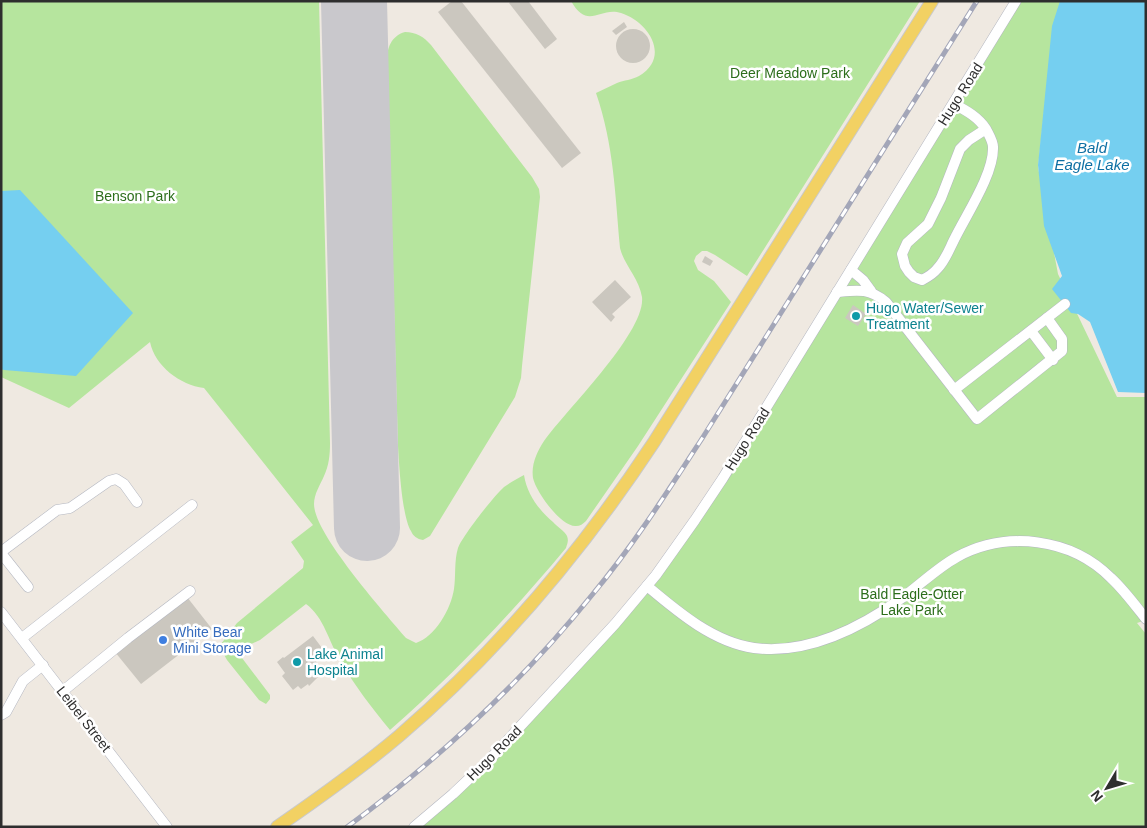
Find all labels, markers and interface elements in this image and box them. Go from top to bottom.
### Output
street label: Hugo Road [934,60,986,128]
park label: Deer Meadow Park [730,65,851,81]
water label: Bald Eagle Lake [1054,139,1130,173]
park label: Benson Park [95,188,176,204]
place label: Hugo Water/Sewer Treatment [866,300,984,332]
marker: Hugo Water/Sewer Treatment [850,310,862,322]
street label: Hugo Road [721,405,773,473]
park label: Bald Eagle-Otter Lake Park [860,586,964,618]
place label: White Bear Mini Storage [173,624,252,656]
marker: White Bear Mini Storage [157,634,169,646]
place label: Lake Animal Hospital [307,646,383,678]
marker: Lake Animal Hospital [291,656,303,668]
street label: Leibel Street [53,683,115,755]
street label: Hugo Road [463,722,525,784]
north arrow [1082,763,1132,813]
text: N [1087,787,1106,805]

